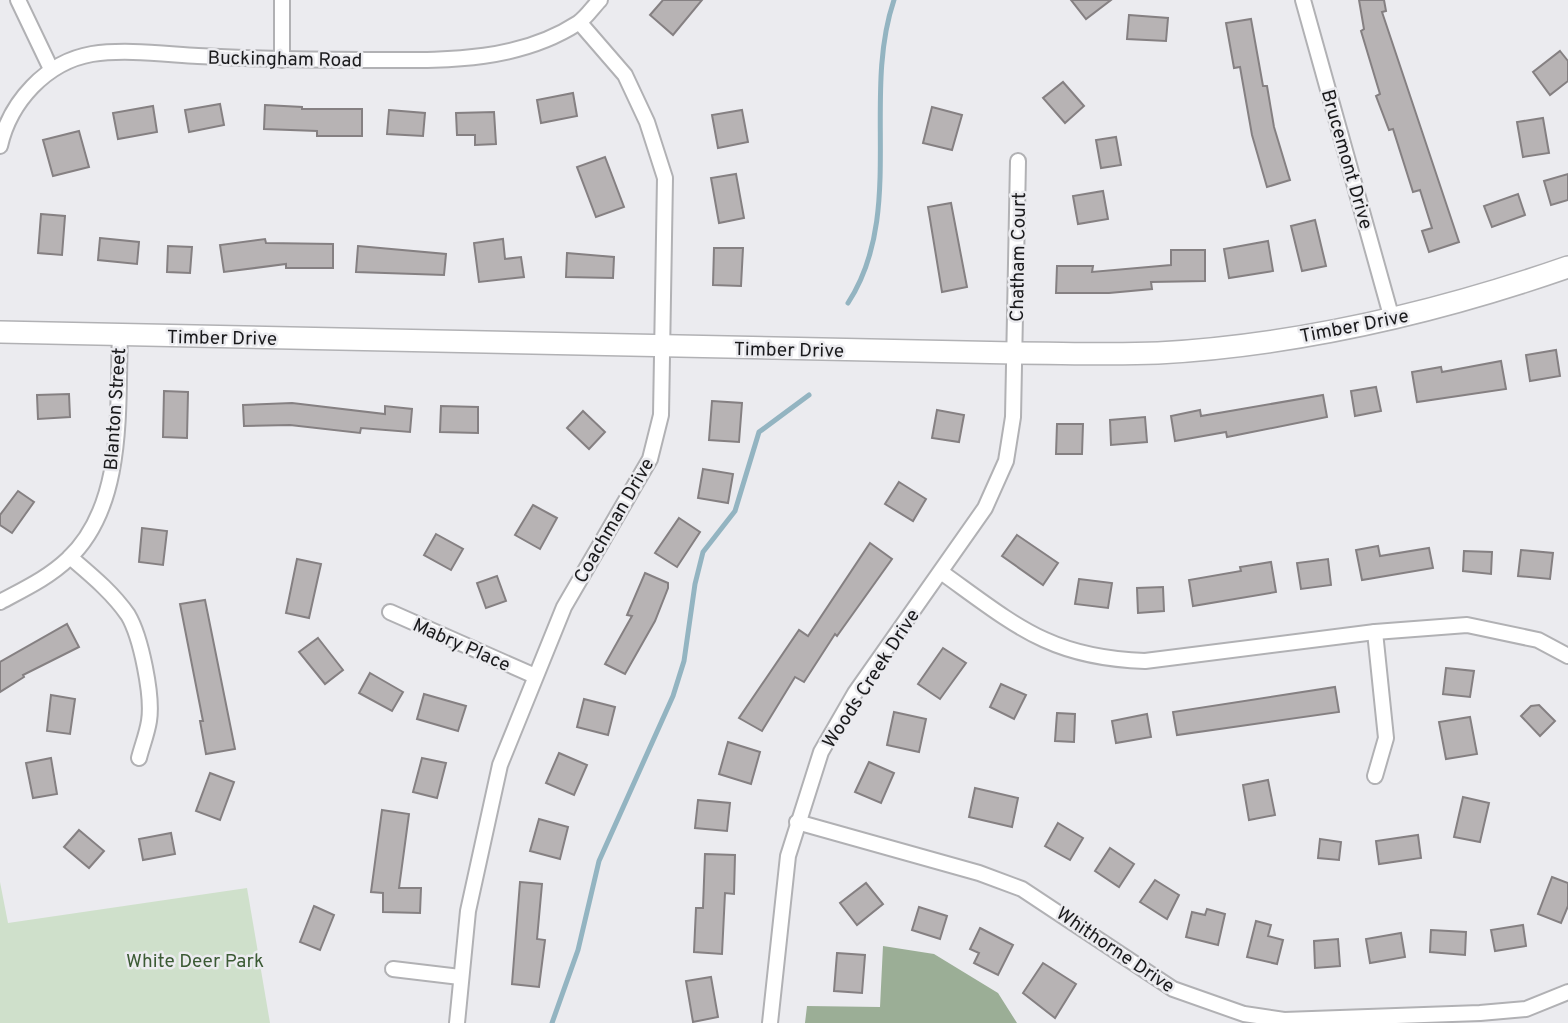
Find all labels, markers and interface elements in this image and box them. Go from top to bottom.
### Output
street label: Buckingham Road [207,47,363,73]
street label: Brucemont Drive [1315,87,1378,232]
street label: Chatham Court [1006,192,1032,322]
street label: Timber Drive [1298,305,1411,349]
street label: Timber Drive [167,326,277,352]
street label: Timber Drive [734,338,844,364]
street label: Blanton Street [100,347,132,471]
street label: Coachman Drive [569,454,660,588]
street label: Woods Creek Drive [818,605,926,753]
street label: Mabry Place [409,614,514,678]
street label: Whithorne Drive [1051,902,1179,999]
park label: White Deer Park [126,950,264,974]

